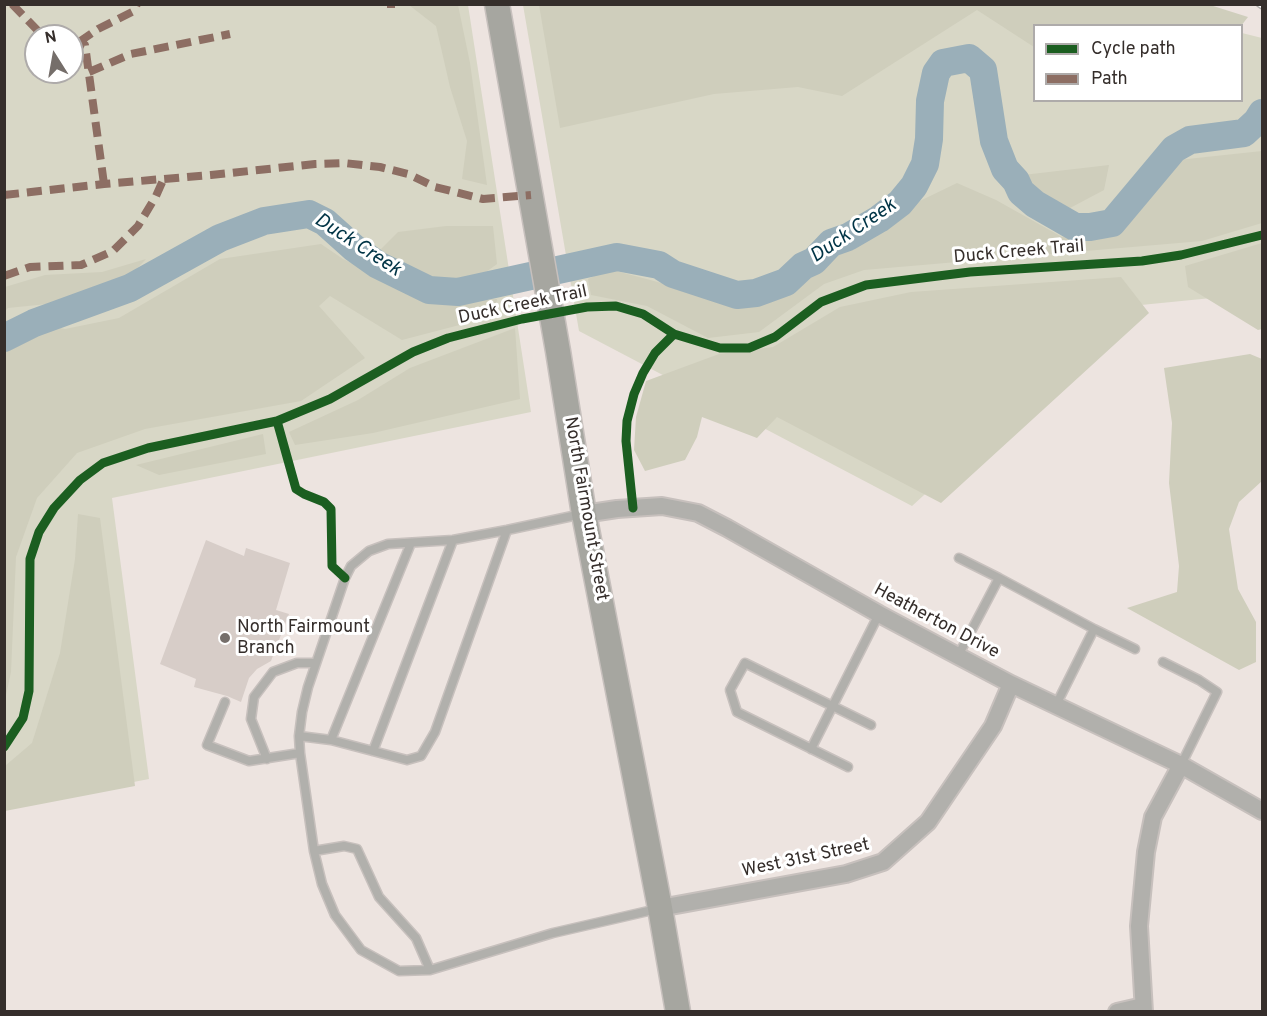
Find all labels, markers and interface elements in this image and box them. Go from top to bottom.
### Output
north arrow [24,24,84,84]
legend [1033,24,1243,102]
text: N [43,27,58,49]
text: Cycle path [1091,38,1176,61]
text: Path [1091,68,1128,91]
water label: Duck Creek [806,194,902,270]
water label: Duck Creek [309,209,405,283]
street label: Duck Creek Trail [953,237,1085,269]
street label: Duck Creek Trail [457,282,589,330]
street label: North Fairmount Street [558,415,612,603]
street label: Heatherton Drive [870,580,1002,664]
place label: North Fairmount Branch [237,617,370,660]
marker: North Fairmount Branch [218,631,232,645]
street label: West 31st Street [740,835,872,883]

